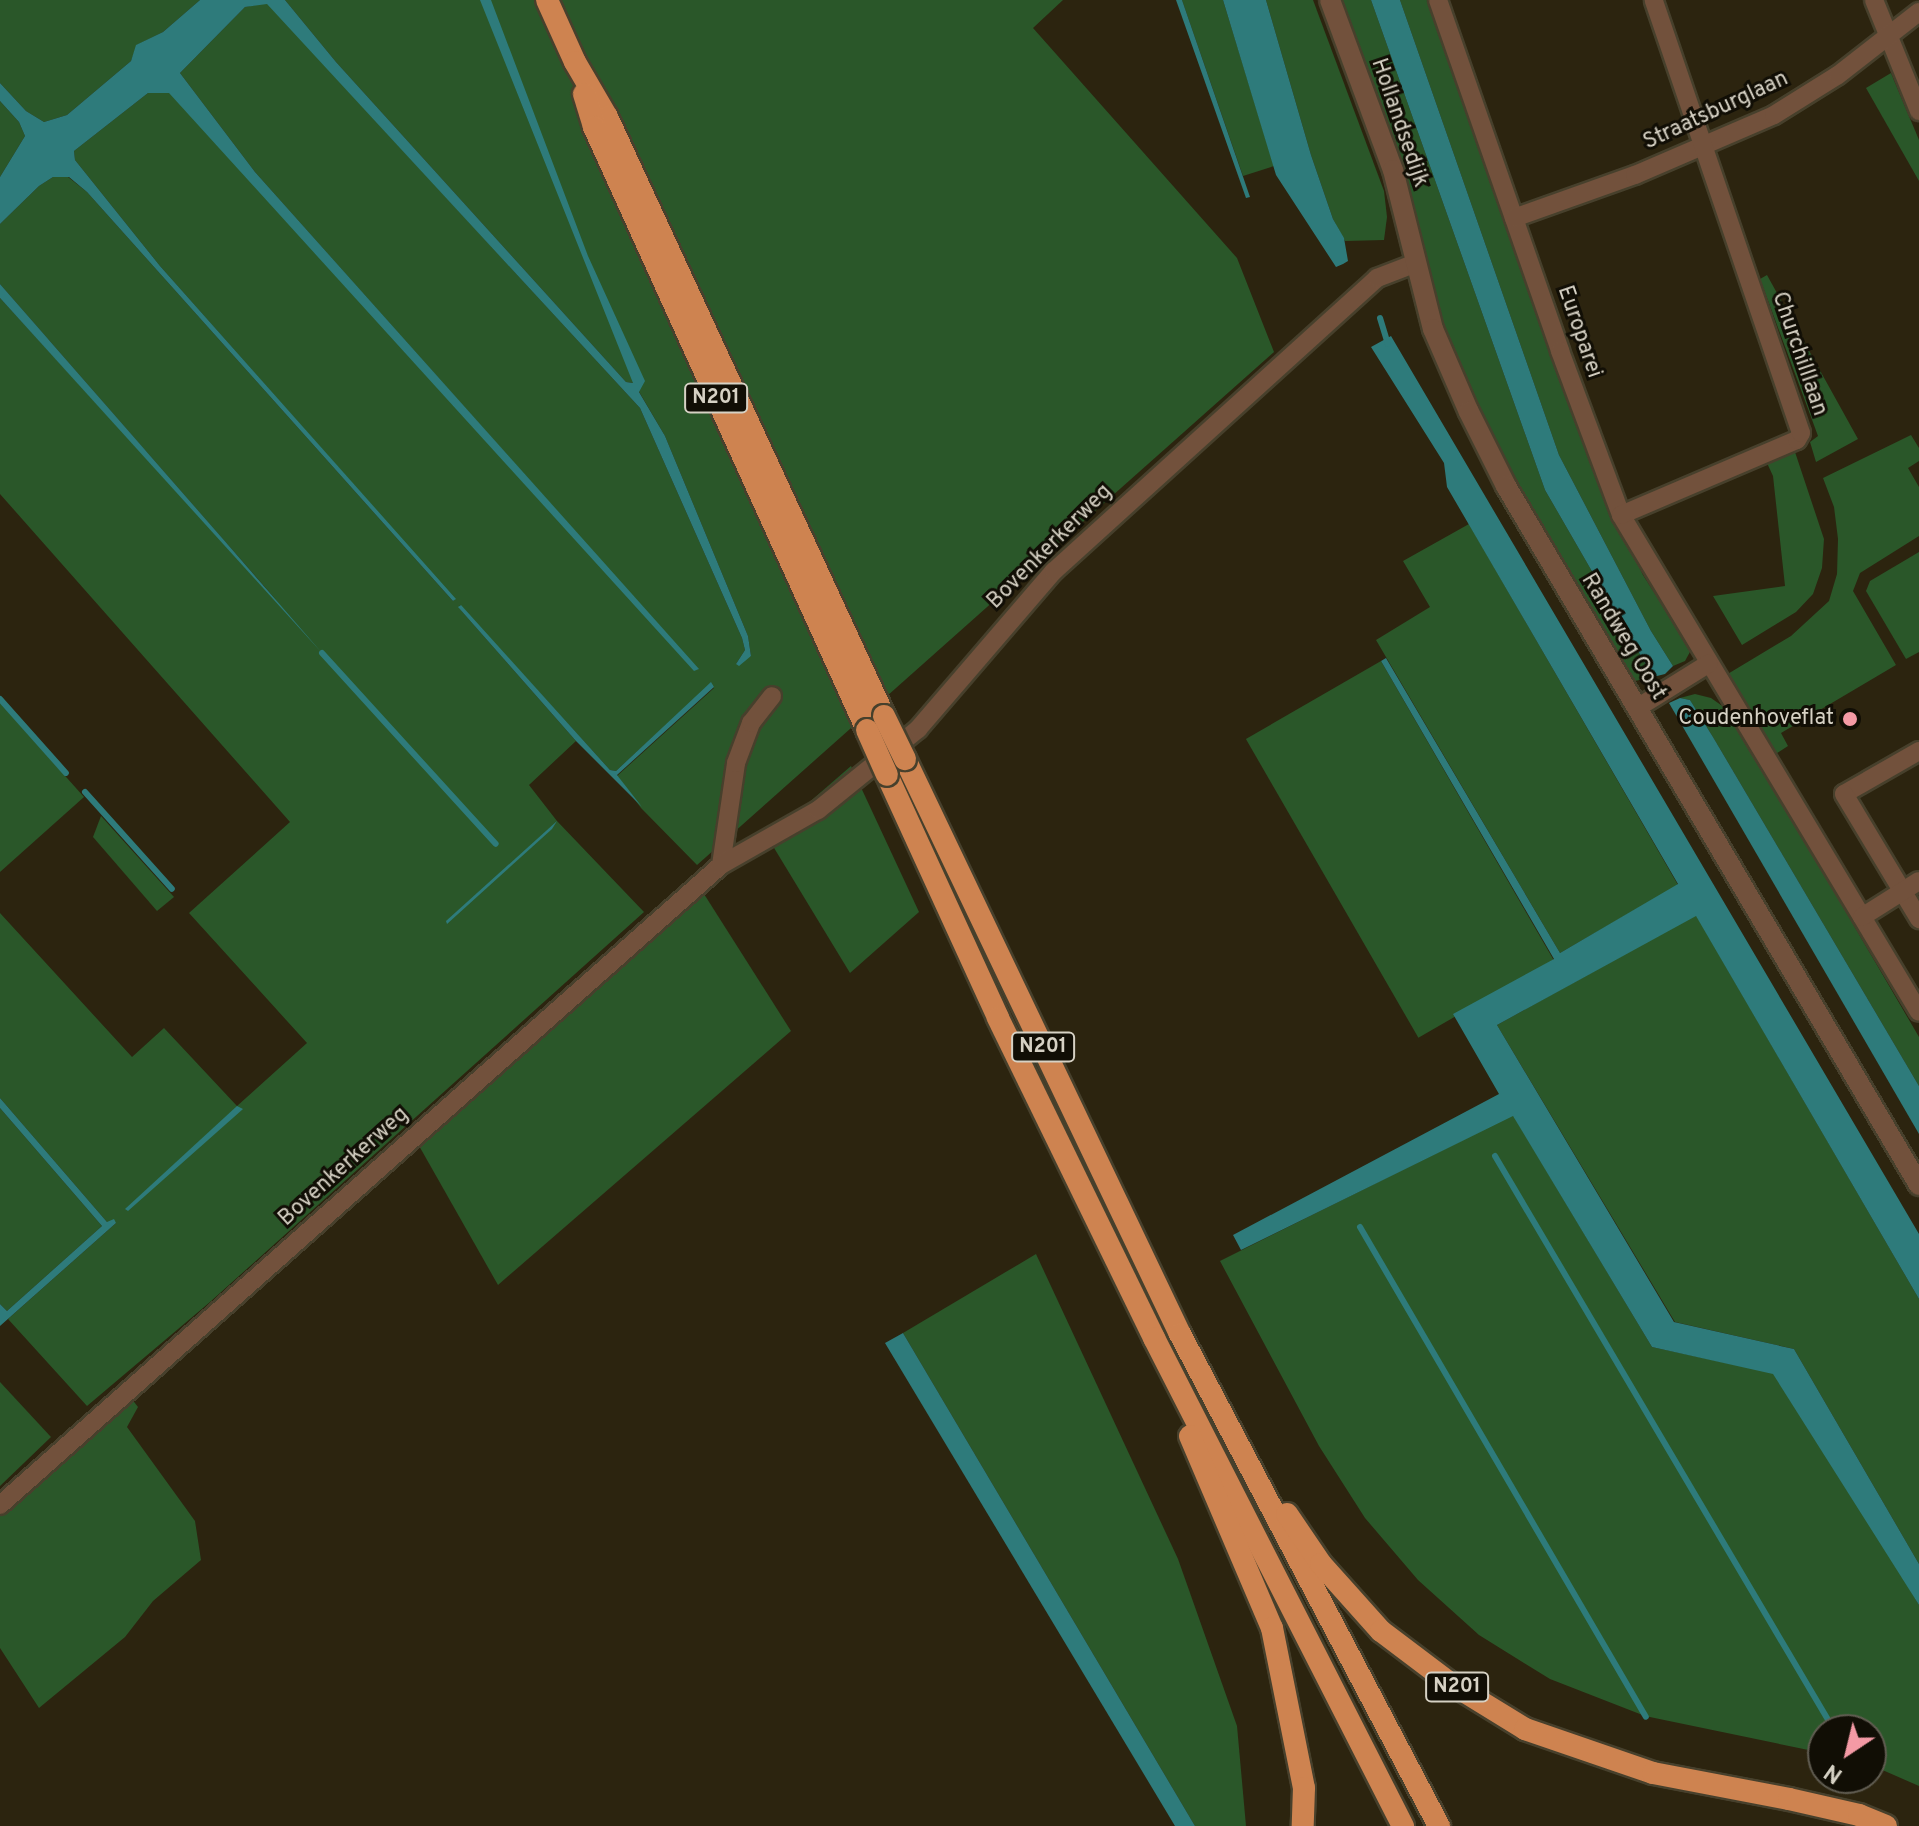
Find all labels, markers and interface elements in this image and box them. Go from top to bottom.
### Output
street label: Hollandsedijk [1365,55,1433,191]
street label: Straatsburglaan [1639,66,1793,156]
street label: Europarei [1551,282,1607,382]
street label: Churchilllaan [1765,289,1833,419]
road number: N201 [684,382,748,414]
street label: Bovenkerkerweg [982,479,1118,615]
street label: Randweg Oost [1575,569,1671,705]
place label: Coudenhoveflat [1678,706,1834,732]
marker: Coudenhoveflat [1841,710,1859,728]
road number: N201 [1011,1031,1075,1063]
street label: Bovenkerkerweg [274,1102,414,1232]
road number: N201 [1425,1671,1489,1703]
north arrow [1807,1714,1887,1794]
text: N [1820,1757,1848,1788]

